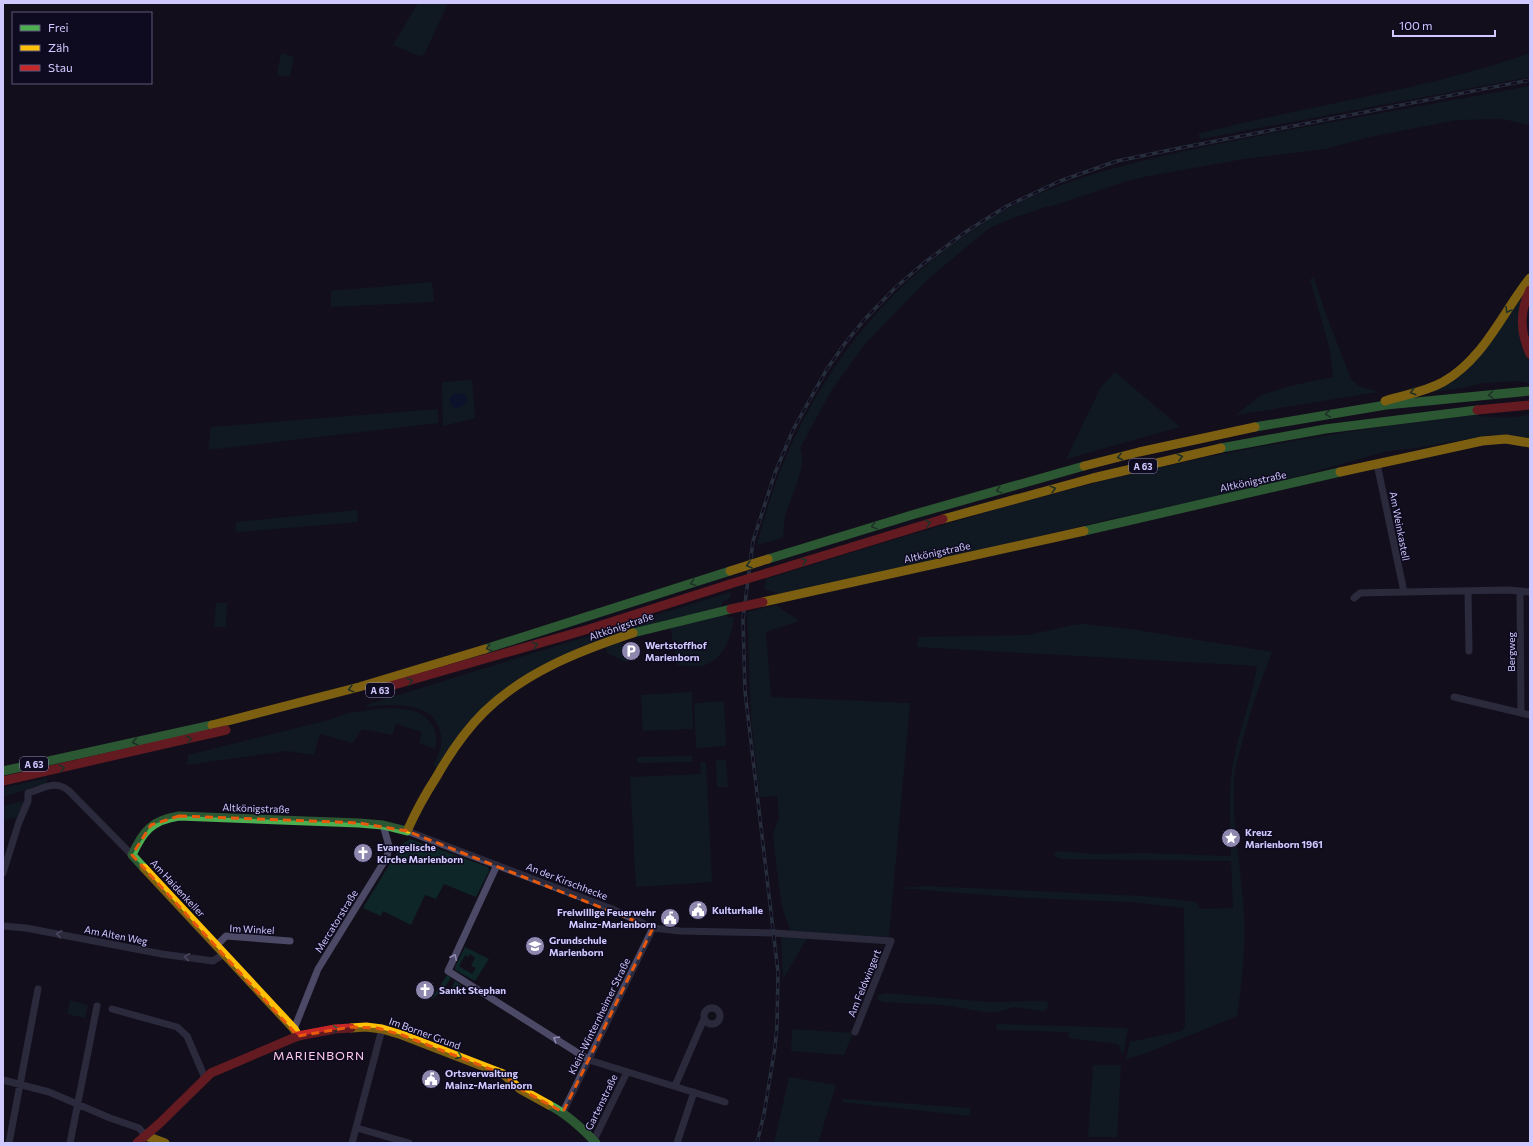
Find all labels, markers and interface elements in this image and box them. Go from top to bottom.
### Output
legend [12,12,152,84]
scale bar [1393,12,1495,38]
text: 100 m [1399,18,1433,32]
text: Frei [48,20,69,34]
text: Zäh [48,40,69,54]
text: Stau [48,60,73,74]
one-way arrow [1505,306,1512,313]
one-way arrow [1410,387,1417,396]
one-way arrow [1488,390,1494,399]
one-way arrow [1324,410,1331,418]
one-way arrow [1117,453,1123,461]
one-way arrow [1176,454,1183,462]
road number: A 63 [1129,459,1157,473]
street label: Altkönigstraße [1219,468,1287,494]
one-way arrow [996,485,1003,494]
one-way arrow [1050,485,1057,494]
street label: Am Weinkastell [1387,490,1413,562]
one-way arrow [924,519,931,528]
one-way arrow [871,521,878,530]
street label: Altkönigstraße [903,539,971,565]
one-way arrow [800,558,807,566]
one-way arrow [745,560,752,569]
one-way arrow [689,578,696,586]
street label: Altkönigstraße [587,609,655,643]
street label: Bergweg [1505,632,1517,672]
place label: Wertstoffhof Marienborn [645,639,708,663]
parking icon: Wertstoffhof Marienborn [620,640,642,662]
one-way arrow [531,641,538,650]
one-way arrow [486,643,493,652]
one-way arrow [406,677,413,686]
road number: A 63 [366,683,394,697]
one-way arrow [348,684,355,693]
one-way arrow [186,735,192,743]
one-way arrow [132,738,138,746]
road number: A 63 [20,757,48,771]
one-way arrow [59,764,65,772]
street label: Altkönigstraße [222,801,290,815]
place label: Kreuz Marienborn 1961 [1245,826,1323,850]
place icon: Kreuz Marienborn 1961 [1220,827,1242,849]
place label: Evangelische Kirche Marienborn [377,841,463,865]
church icon: Evangelische Kirche Marienborn [352,842,374,864]
street label: Am Haidenkeller [148,857,208,919]
street label: An der Kirschhecke [525,860,609,902]
street label: Mercatorstraße [312,887,360,955]
public building icon: Kulturhalle [687,899,709,921]
place label: Kulturhalle [712,904,763,916]
place label: Freiwillige Feuerwehr Mainz-Marienborn [557,906,656,930]
public building icon: Freiwillige Feuerwehr Mainz-Marienborn [659,907,681,929]
street label: Im Winkel [229,922,275,936]
street label: Am Alten Weg [83,923,149,947]
one-way arrow [56,930,63,939]
place label: Grundschule Marienborn [549,934,607,958]
school or university icon: Grundschule Marienborn [524,935,546,957]
street label: Am Feldwingert [845,948,883,1018]
one-way arrow [184,953,190,962]
one-way arrow [449,953,457,961]
street label: Klein-Winternheimer Straße [566,956,632,1076]
church icon: Sankt Stephan [414,979,436,1001]
place label: Sankt Stephan [439,984,506,996]
street label: Im Borner Grund [388,1015,463,1052]
one-way arrow [333,1025,339,1034]
one-way arrow [553,1036,560,1044]
district label: MARIENBORN [273,1048,365,1062]
one-way arrow [454,1051,462,1059]
place label: Ortsverwaltung Mainz-Marienborn [445,1067,533,1091]
public building icon: Ortsverwaltung Mainz-Marienborn [420,1068,442,1090]
street label: Gartenstraße [582,1072,620,1132]

